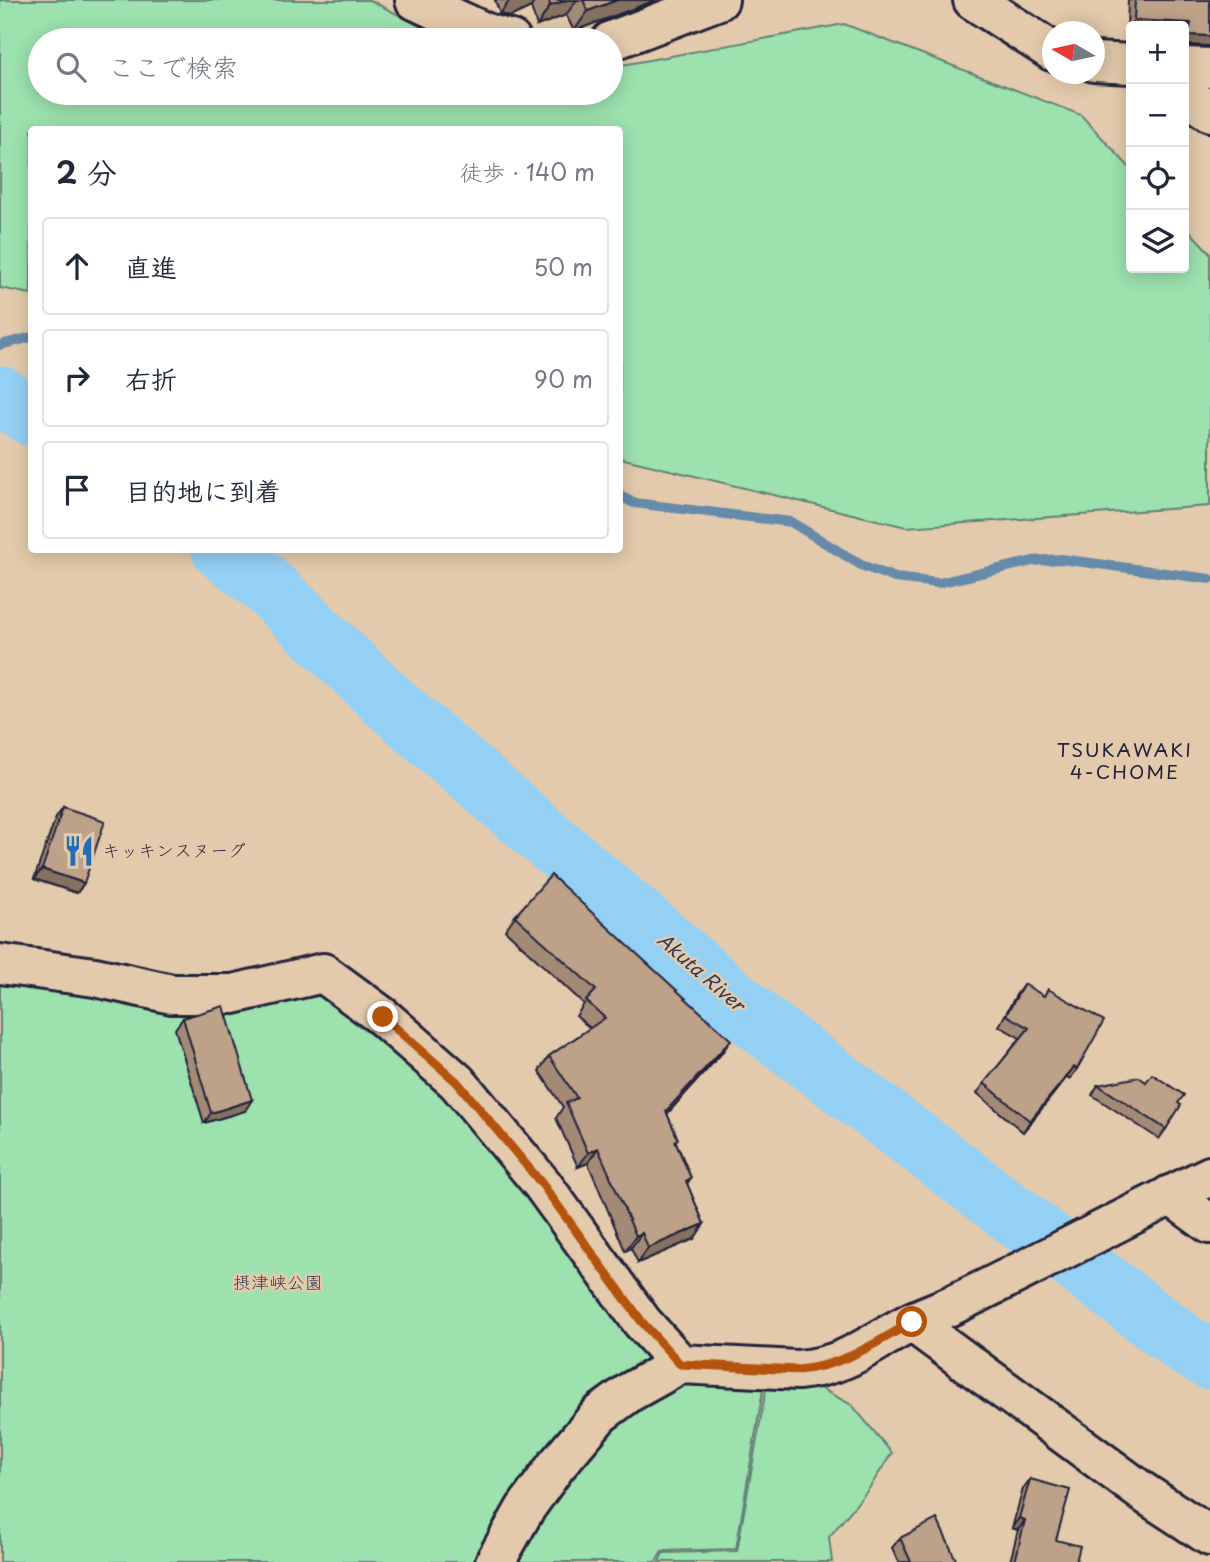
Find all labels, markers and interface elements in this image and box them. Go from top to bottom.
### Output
north arrow [1042,21,1105,84]
map controls [1126,21,1189,273]
button: + [1126,21,1189,84]
search box [28,28,623,105]
text: ここで検索 [108,47,238,86]
icon: search [52,48,90,86]
button: − [1126,84,1189,147]
button: locate [1126,147,1189,210]
text: 2 分 [56,149,117,194]
text: 徒歩 · 140 m [459,154,595,189]
button: layers [1126,210,1189,273]
icon: ahead [58,247,96,285]
text: 直進 [125,247,177,286]
text: 50 m [533,249,593,284]
icon: right [58,359,96,397]
text: 右折 [125,359,177,398]
text: 90 m [534,361,593,396]
icon: arrive [58,471,96,509]
text: 目的地に到着 [125,471,281,510]
district label: TSUKAWAKI 4-CHOME [1057,735,1193,785]
restaurant icon: キッキンスヌーグ [62,834,96,868]
place label: キッキンスヌーグ [102,836,246,863]
water label: Akuta River [652,925,753,1019]
route end [367,1001,398,1032]
park label: 摂津峡公園 [233,1268,323,1295]
route start [896,1306,927,1337]

